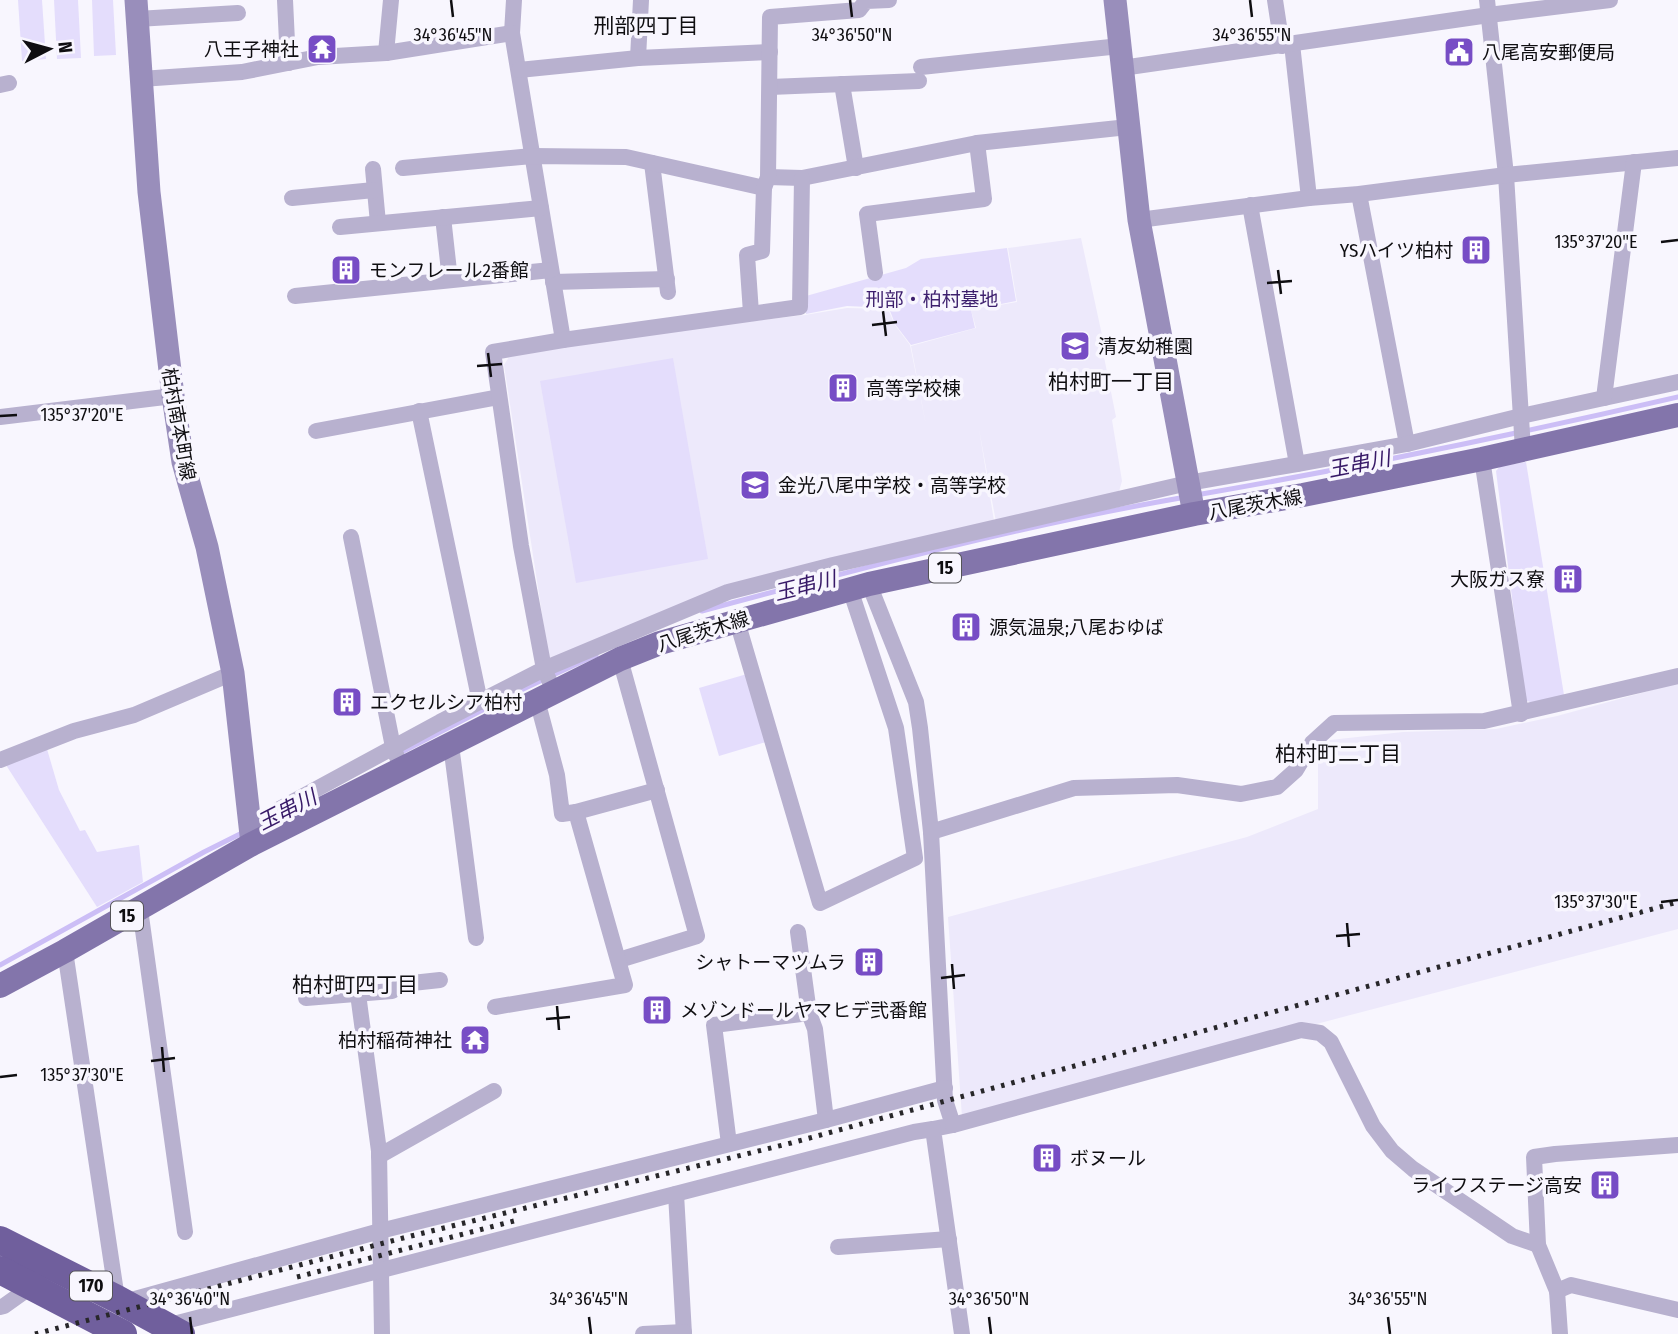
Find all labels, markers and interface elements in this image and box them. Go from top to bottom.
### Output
district label: 刑部四丁目 [594,13,699,39]
north arrow [14,14,84,84]
text: 34°36'45"N [414,24,492,46]
text: 34°36'50"N [812,24,892,46]
text: 34°36'55"N [1212,24,1292,46]
temple icon: 八王子神社 [305,32,339,66]
public building icon: 八尾高安郵便局 [1442,35,1476,69]
place label: 八王子神社 [204,38,299,61]
text: N [53,40,77,54]
place label: 八尾高安郵便局 [1482,41,1615,64]
text: 135°37'20"E [1554,231,1638,253]
building icon: YSハイツ柏村 [1459,233,1493,267]
place label: YSハイツ柏村 [1340,239,1453,262]
building icon: モンフレール2番館 [329,253,363,287]
place label: モンフレール2番館 [369,259,529,282]
park label: 刑部・柏村墓地 [865,288,999,311]
school or university icon: 清友幼稚園 [1058,329,1092,363]
place label: 清友幼稚園 [1098,335,1193,358]
street label: 柏村南本町線 [157,366,200,482]
district label: 柏村町一丁目 [1048,369,1174,395]
building icon: 高等学校棟 [826,371,860,405]
place label: 高等学校棟 [866,377,961,400]
text: 135°37'20"E [40,404,124,426]
water label: 玉串川 [1326,445,1394,483]
school or university icon: 金光八尾中学校・高等学校 [738,468,772,502]
place label: 金光八尾中学校・高等学校 [778,474,1006,497]
street label: 八尾茨木線 [1206,485,1304,524]
road number: 15 [929,554,961,582]
building icon: 大阪ガス寮 [1551,562,1585,596]
water label: 玉串川 [771,565,841,606]
place label: 大阪ガス寮 [1450,568,1545,591]
street label: 八尾茨木線 [654,607,752,656]
building icon: 源気温泉;八尾おゆば [949,610,983,644]
place label: 源気温泉;八尾おゆば [989,616,1164,639]
building icon: エクセルシア柏村 [330,685,364,719]
place label: エクセルシア柏村 [370,691,522,714]
district label: 柏村町二丁目 [1275,741,1401,767]
water label: 玉串川 [253,783,323,836]
text: 135°37'30"E [1554,891,1638,913]
road number: 15 [111,902,143,931]
building icon: シャトーマツムラ [852,945,886,979]
place label: シャトーマツムラ [695,951,846,974]
district label: 柏村町四丁目 [292,972,418,998]
building icon: メゾンドールヤマヒデ弐番館 [640,993,674,1027]
place label: メゾンドールヤマヒデ弐番館 [680,999,927,1022]
temple icon: 柏村稲荷神社 [458,1023,492,1057]
place label: 柏村稲荷神社 [338,1029,452,1052]
text: 135°37'30"E [40,1064,124,1086]
building icon: ボヌール [1030,1141,1064,1175]
place label: ボヌール [1070,1147,1146,1170]
building icon: ライフステージ高安 [1588,1168,1622,1202]
place label: ライフステージ高安 [1411,1174,1582,1197]
road number: 170 [70,1272,112,1301]
text: 34°36'40"N [150,1288,230,1310]
text: 34°36'45"N [550,1288,628,1310]
text: 34°36'50"N [949,1288,1029,1310]
text: 34°36'55"N [1348,1288,1428,1310]

